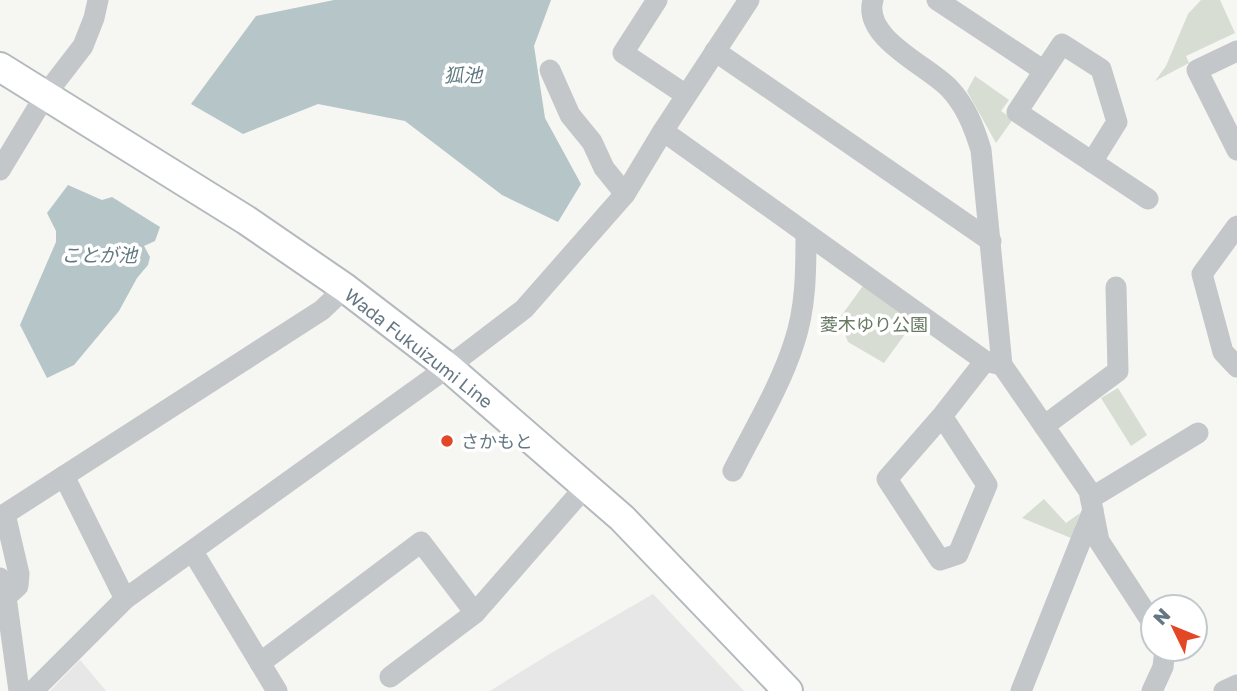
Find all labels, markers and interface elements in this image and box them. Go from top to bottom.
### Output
water label: 狐池 [444,63,484,86]
water label: ことが池 [61,243,139,266]
street label: Wada Fukuizumi Line [341,283,497,413]
park label: 菱木ゆり公園 [820,313,928,335]
place label: さかもと [461,430,533,452]
marker: さかもと [439,433,455,449]
north arrow [1139,593,1209,663]
text: N [1148,603,1175,629]

